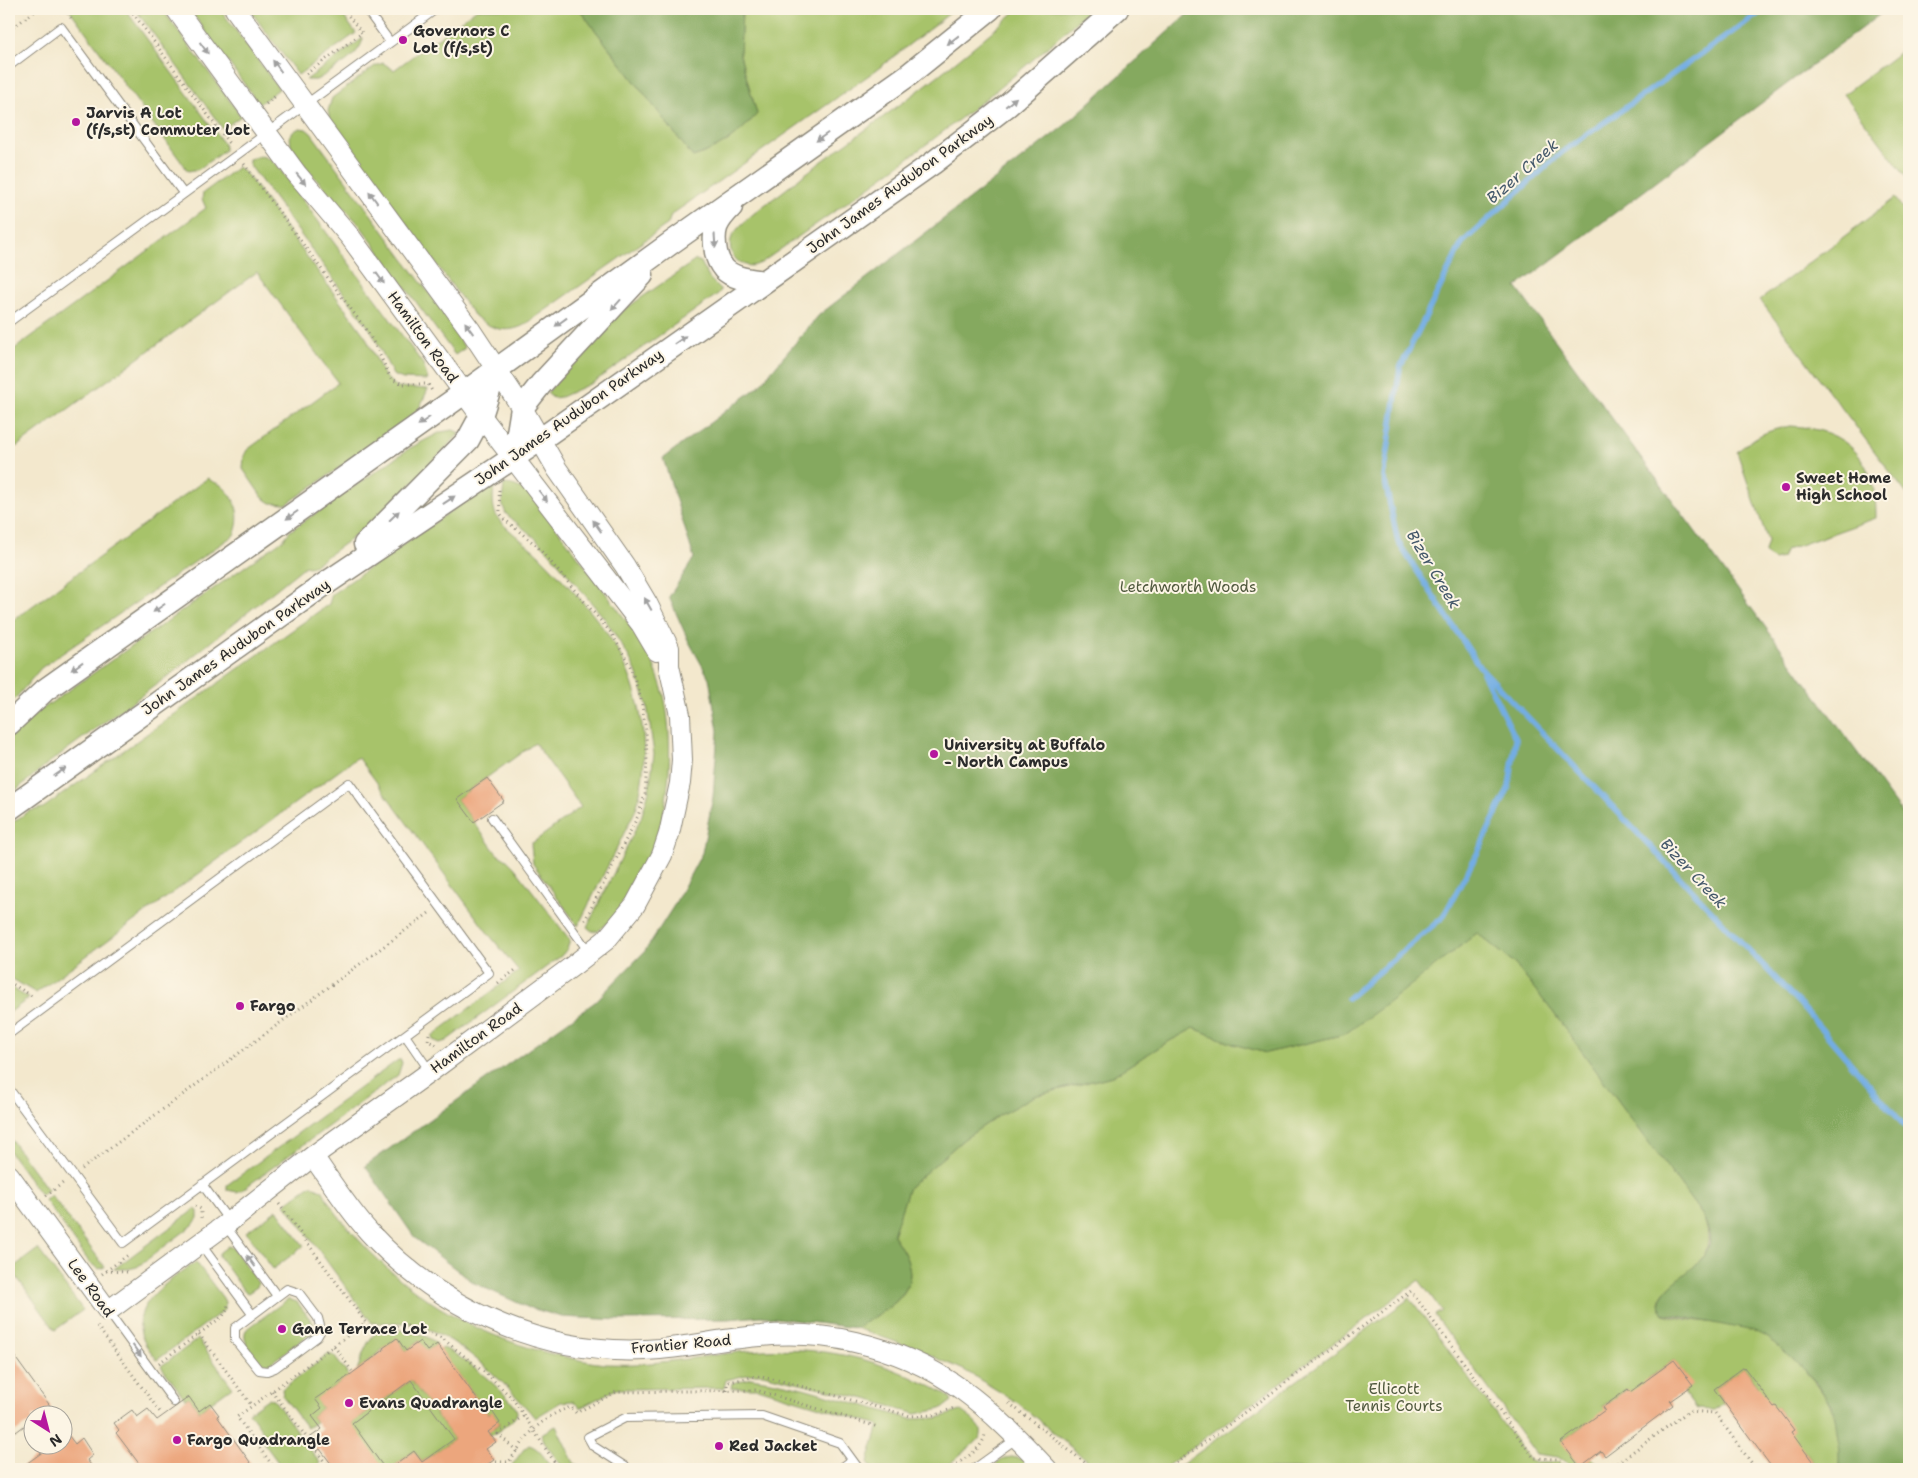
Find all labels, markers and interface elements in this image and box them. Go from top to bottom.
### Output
place label: Governors C Lot (f/s,st) [413,21,510,58]
marker: Governors C Lot (f/s,st) [397,34,409,46]
one-way arrow [946,35,959,45]
one-way arrow [199,41,210,54]
one-way arrow [272,59,282,73]
one-way arrow [1005,97,1017,108]
place label: Jarvis A Lot (f/s,st) Commuter Lot [86,103,250,140]
street label: John James Audubon Parkway [803,110,997,258]
marker: Jarvis A Lot (f/s,st) Commuter Lot [70,116,82,128]
one-way arrow [816,131,829,142]
water label: Bizer Creek [1482,134,1563,208]
one-way arrow [295,172,306,185]
one-way arrow [368,190,378,204]
one-way arrow [711,234,719,250]
one-way arrow [375,271,385,285]
street label: Hamilton Road [383,287,463,387]
one-way arrow [610,299,621,312]
one-way arrow [555,317,568,328]
one-way arrow [464,321,474,335]
one-way arrow [674,335,687,345]
street label: John James Audubon Parkway [471,344,667,490]
one-way arrow [418,416,431,426]
place label: Sweet Home High School [1796,468,1891,505]
marker: Sweet Home High School [1780,481,1792,493]
one-way arrow [538,489,549,502]
one-way arrow [442,495,456,505]
one-way arrow [285,510,298,520]
one-way arrow [388,510,400,522]
one-way arrow [592,519,602,533]
water label: Bizer Creek [1402,526,1465,613]
street label: John James Audubon Parkway [138,574,334,720]
park label: Letchworth Woods [1120,577,1256,597]
one-way arrow [643,598,652,611]
one-way arrow [152,603,166,613]
one-way arrow [71,661,84,672]
place label: University at Buffalo - North Campus [944,735,1105,772]
marker: University at Buffalo - North Campus [928,748,940,760]
one-way arrow [53,767,67,777]
water label: Bizer Creek [1656,834,1732,913]
place label: Fargo [250,996,296,1016]
street label: Hamilton Road [426,998,526,1078]
marker: Fargo [234,1000,246,1012]
one-way arrow [246,1254,256,1267]
street label: Lee Road [63,1255,119,1322]
place label: Gane Terrace Lot [292,1319,427,1339]
marker: Gane Terrace Lot [276,1323,288,1335]
street label: Frontier Road [630,1330,732,1358]
one-way arrow [132,1344,142,1358]
park label: Ellicott Tennis Courts [1345,1379,1443,1416]
place label: Evans Quadrangle [359,1393,503,1413]
marker: Evans Quadrangle [343,1397,355,1409]
north arrow [22,1406,72,1456]
text: N [46,1430,65,1451]
place label: Fargo Quadrangle [187,1430,330,1450]
marker: Fargo Quadrangle [171,1434,183,1446]
place label: Red Jacket [729,1436,817,1456]
marker: Red Jacket [713,1440,725,1452]

